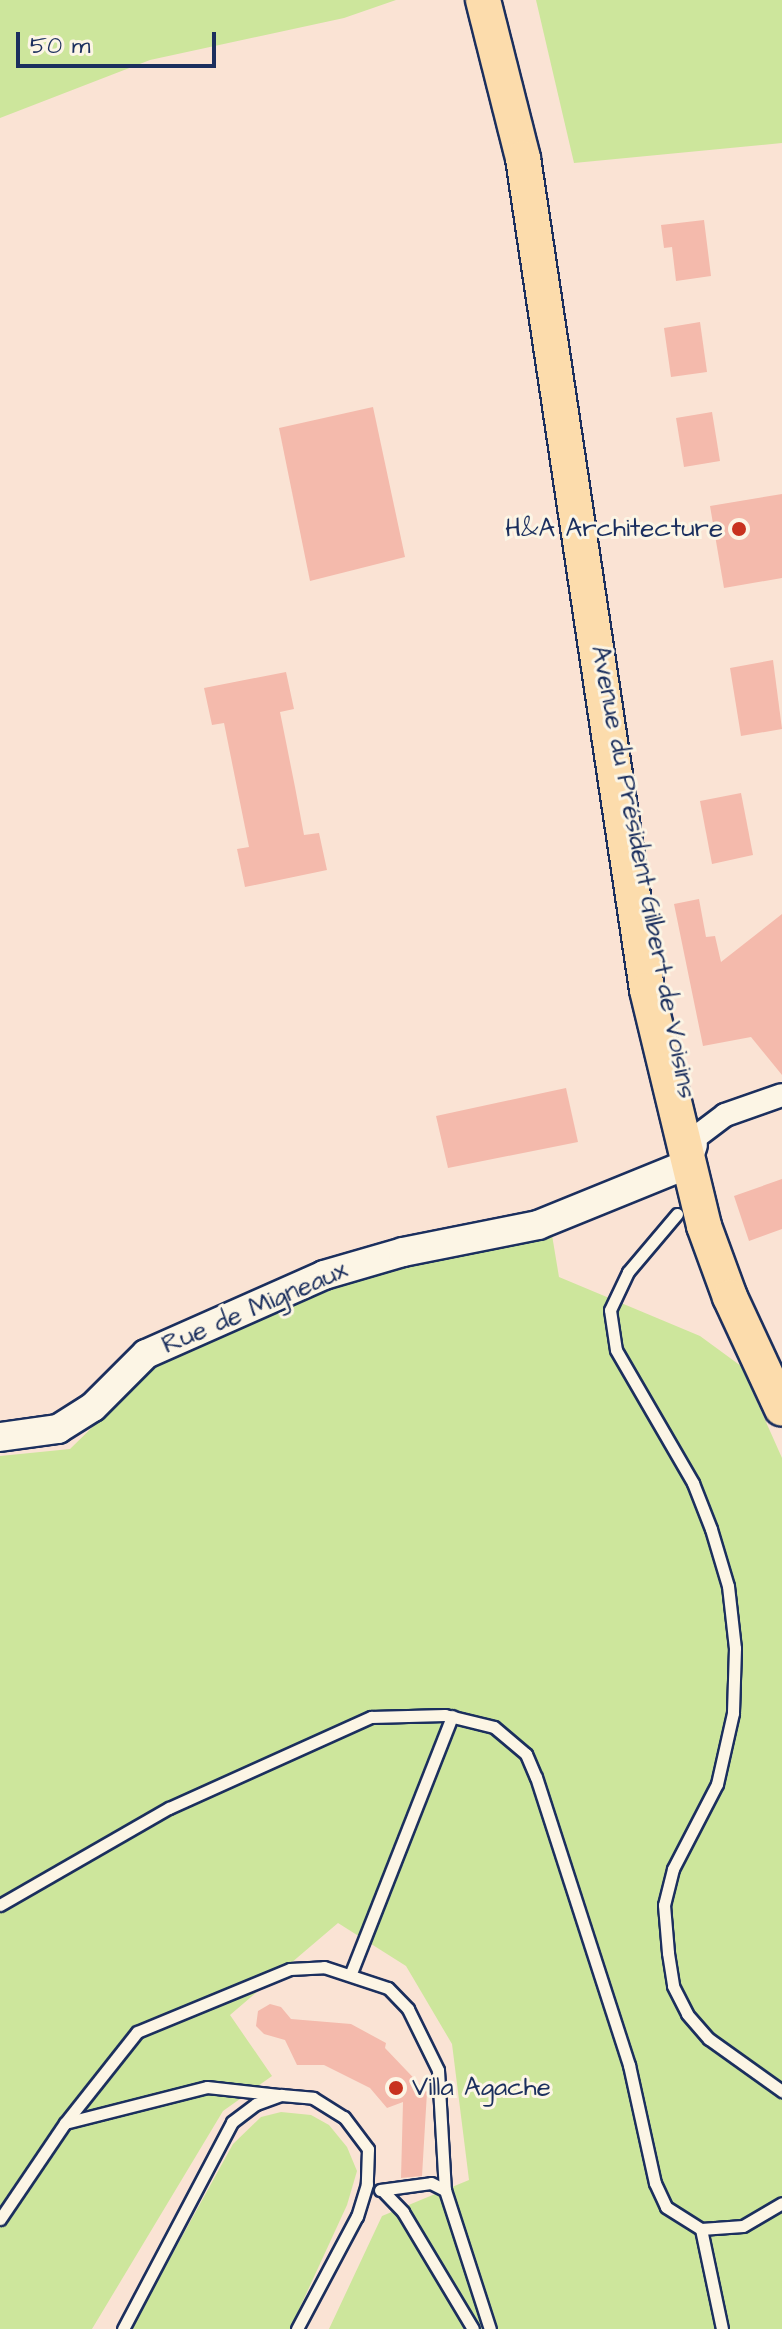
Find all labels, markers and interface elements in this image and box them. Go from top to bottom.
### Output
scale bar [20,16,220,66]
text: 50 m [30,29,90,63]
place label: H&A Architecture [505,513,723,545]
marker: H&A Architecture [730,520,748,538]
street label: Avenue du Président Gilbert de Voisins [584,643,702,1101]
street label: Rue de Migneaux [157,1255,353,1361]
place label: Villa Agache [412,2072,551,2104]
marker: Villa Agache [387,2079,405,2097]

